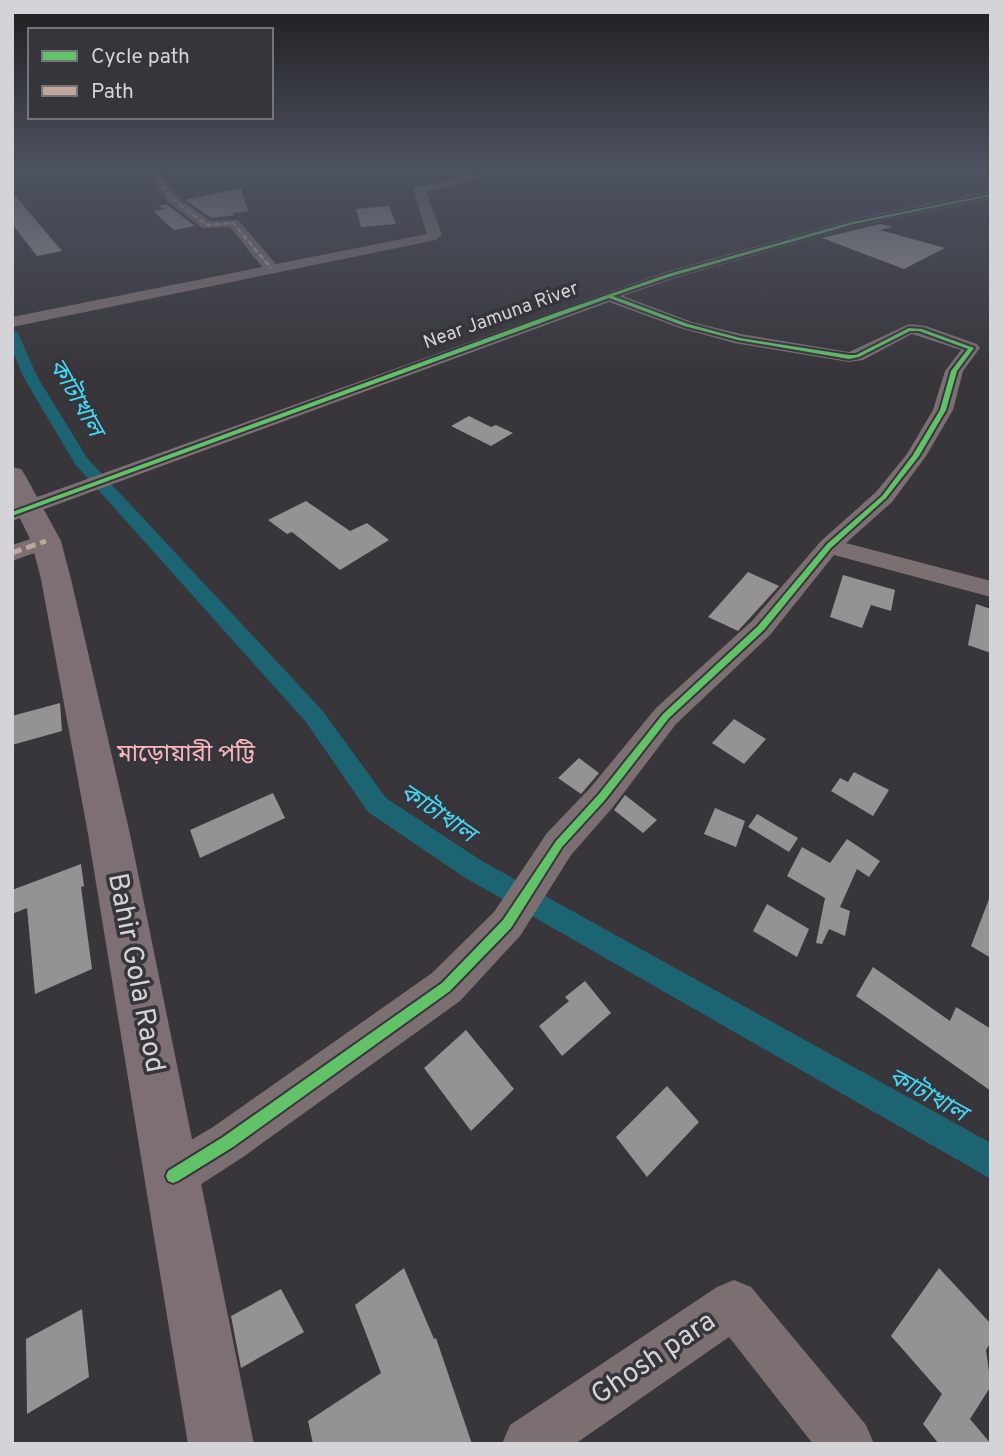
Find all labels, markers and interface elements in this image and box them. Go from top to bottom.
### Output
legend [28,28,273,119]
text: Cycle path [91,44,190,71]
text: Path [91,79,134,106]
street label: Near Jamuna River [420,277,582,355]
water label: কাটাখাল [41,353,112,446]
district label: মাড়োয়ারী পট্টি [116,739,256,770]
water label: কাটাখাল [393,777,485,853]
street label: Bahir Gola Raod [98,870,172,1076]
water label: কাটাখাল [883,1061,976,1132]
street label: Ghosh para [585,1304,723,1414]

